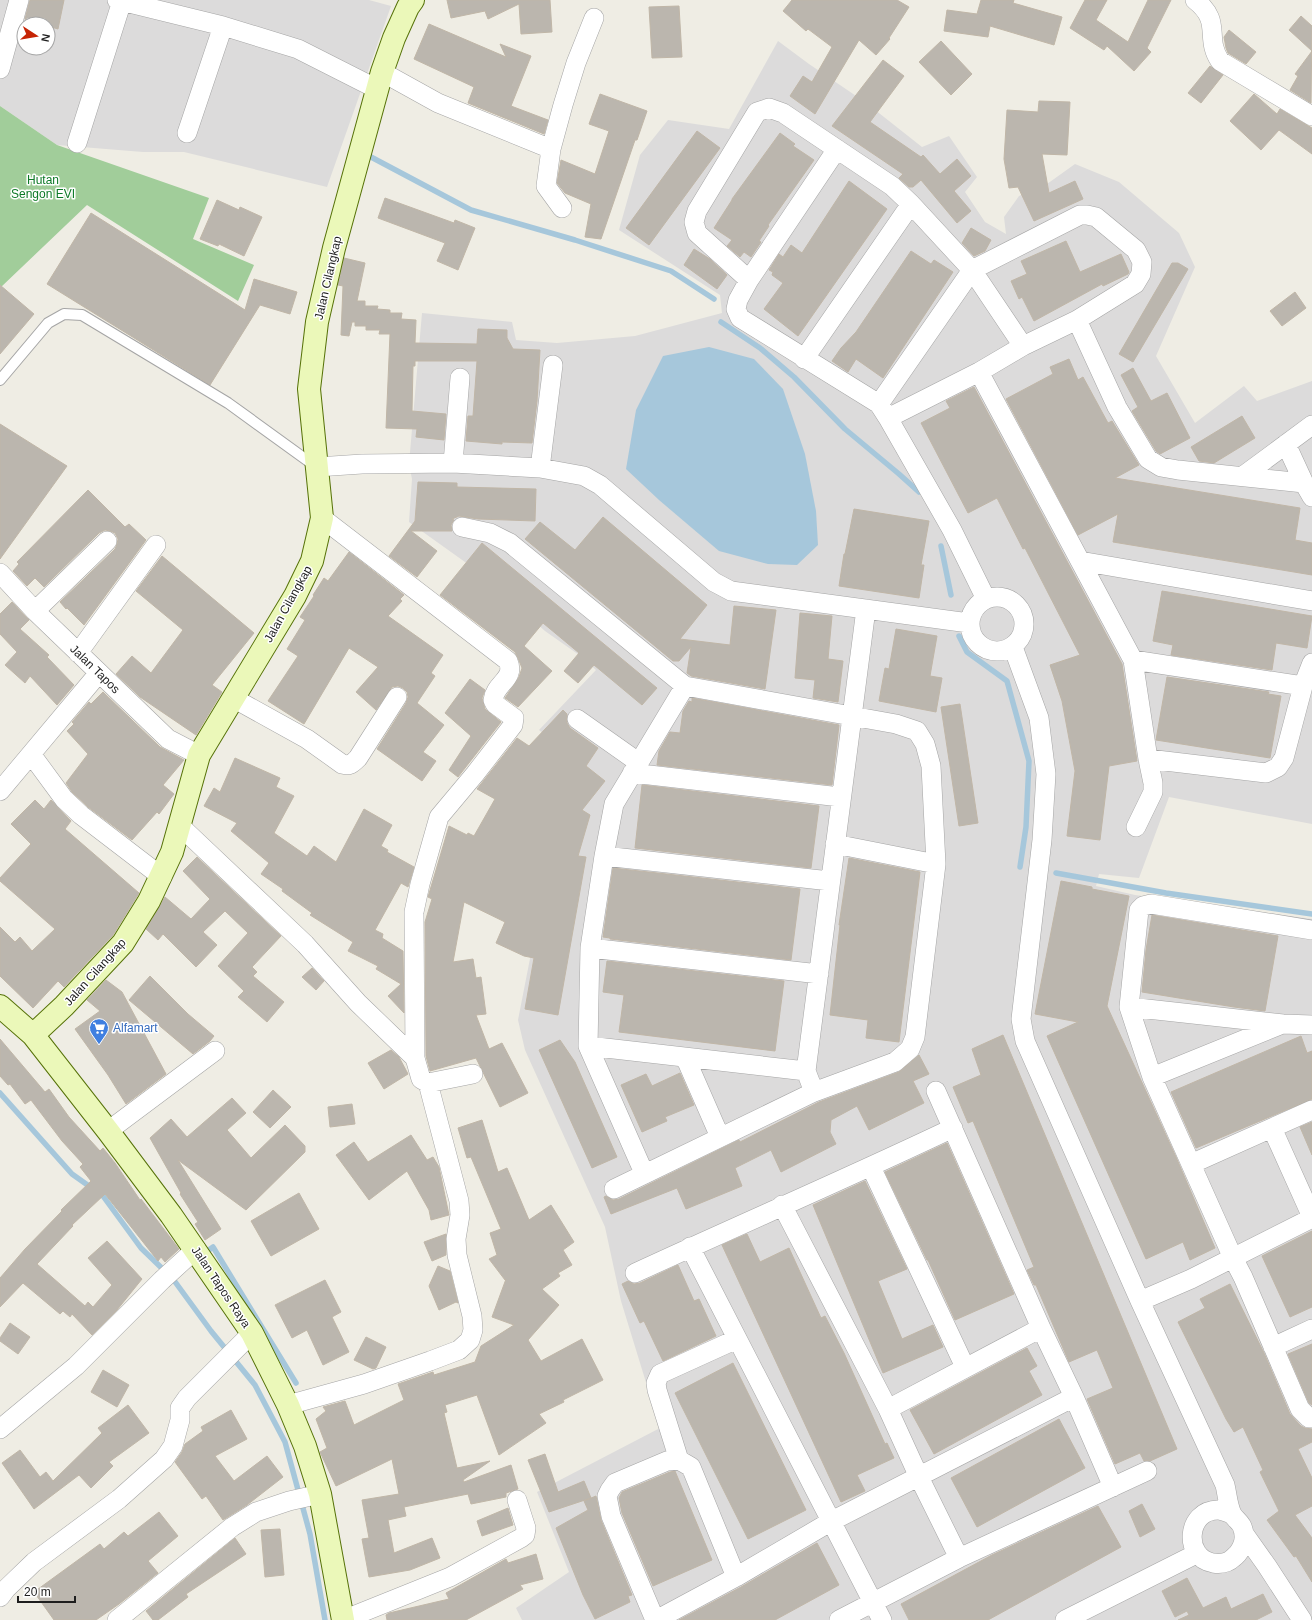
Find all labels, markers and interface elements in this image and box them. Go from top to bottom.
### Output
north arrow [16,16,56,56]
text: N [39,33,52,43]
park label: Hutan Sengon EVI [11,173,75,201]
street label: Jalan Cilangkap [312,235,344,321]
street label: Jalan Cilangkap [261,563,315,645]
street label: Jalan Tapos [67,642,123,696]
street label: Jalan Cilangkap [61,935,129,1008]
supermarket icon: Alfamart [88,1017,110,1045]
place label: Alfamart [113,1021,158,1035]
street label: Jalan Tapos Raya [189,1244,254,1331]
scale bar [18,1578,75,1604]
text: 20 m [24,1585,51,1599]

